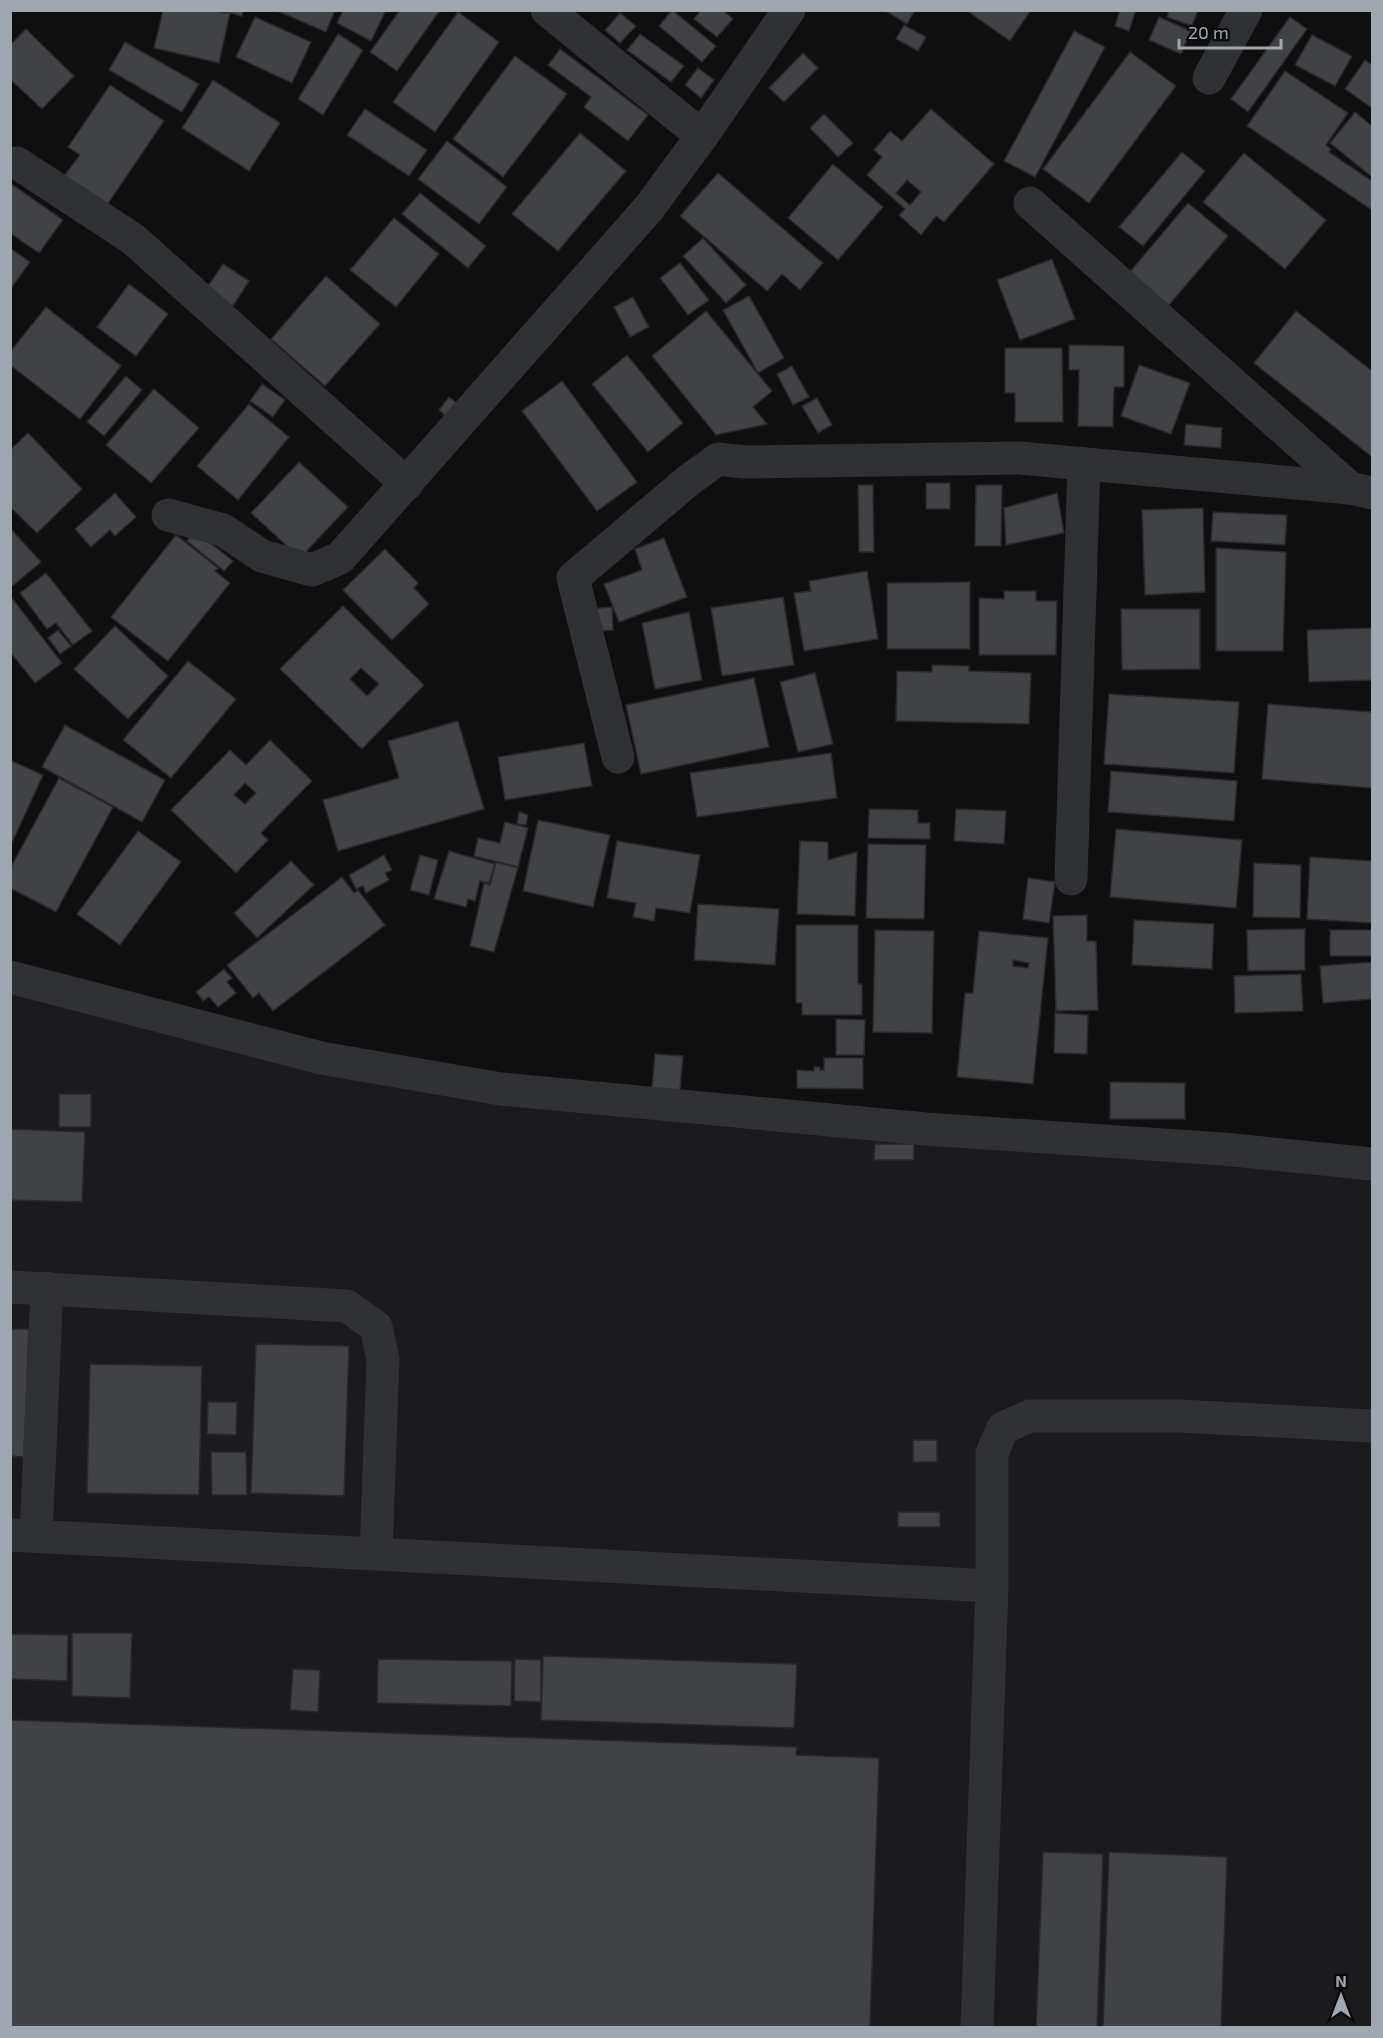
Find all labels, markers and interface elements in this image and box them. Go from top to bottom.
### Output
scale bar [1179,12,1281,50]
text: 20 m [1188,21,1229,43]
north arrow [1311,1966,1371,2026]
text: N [1335,1971,1347,1990]

